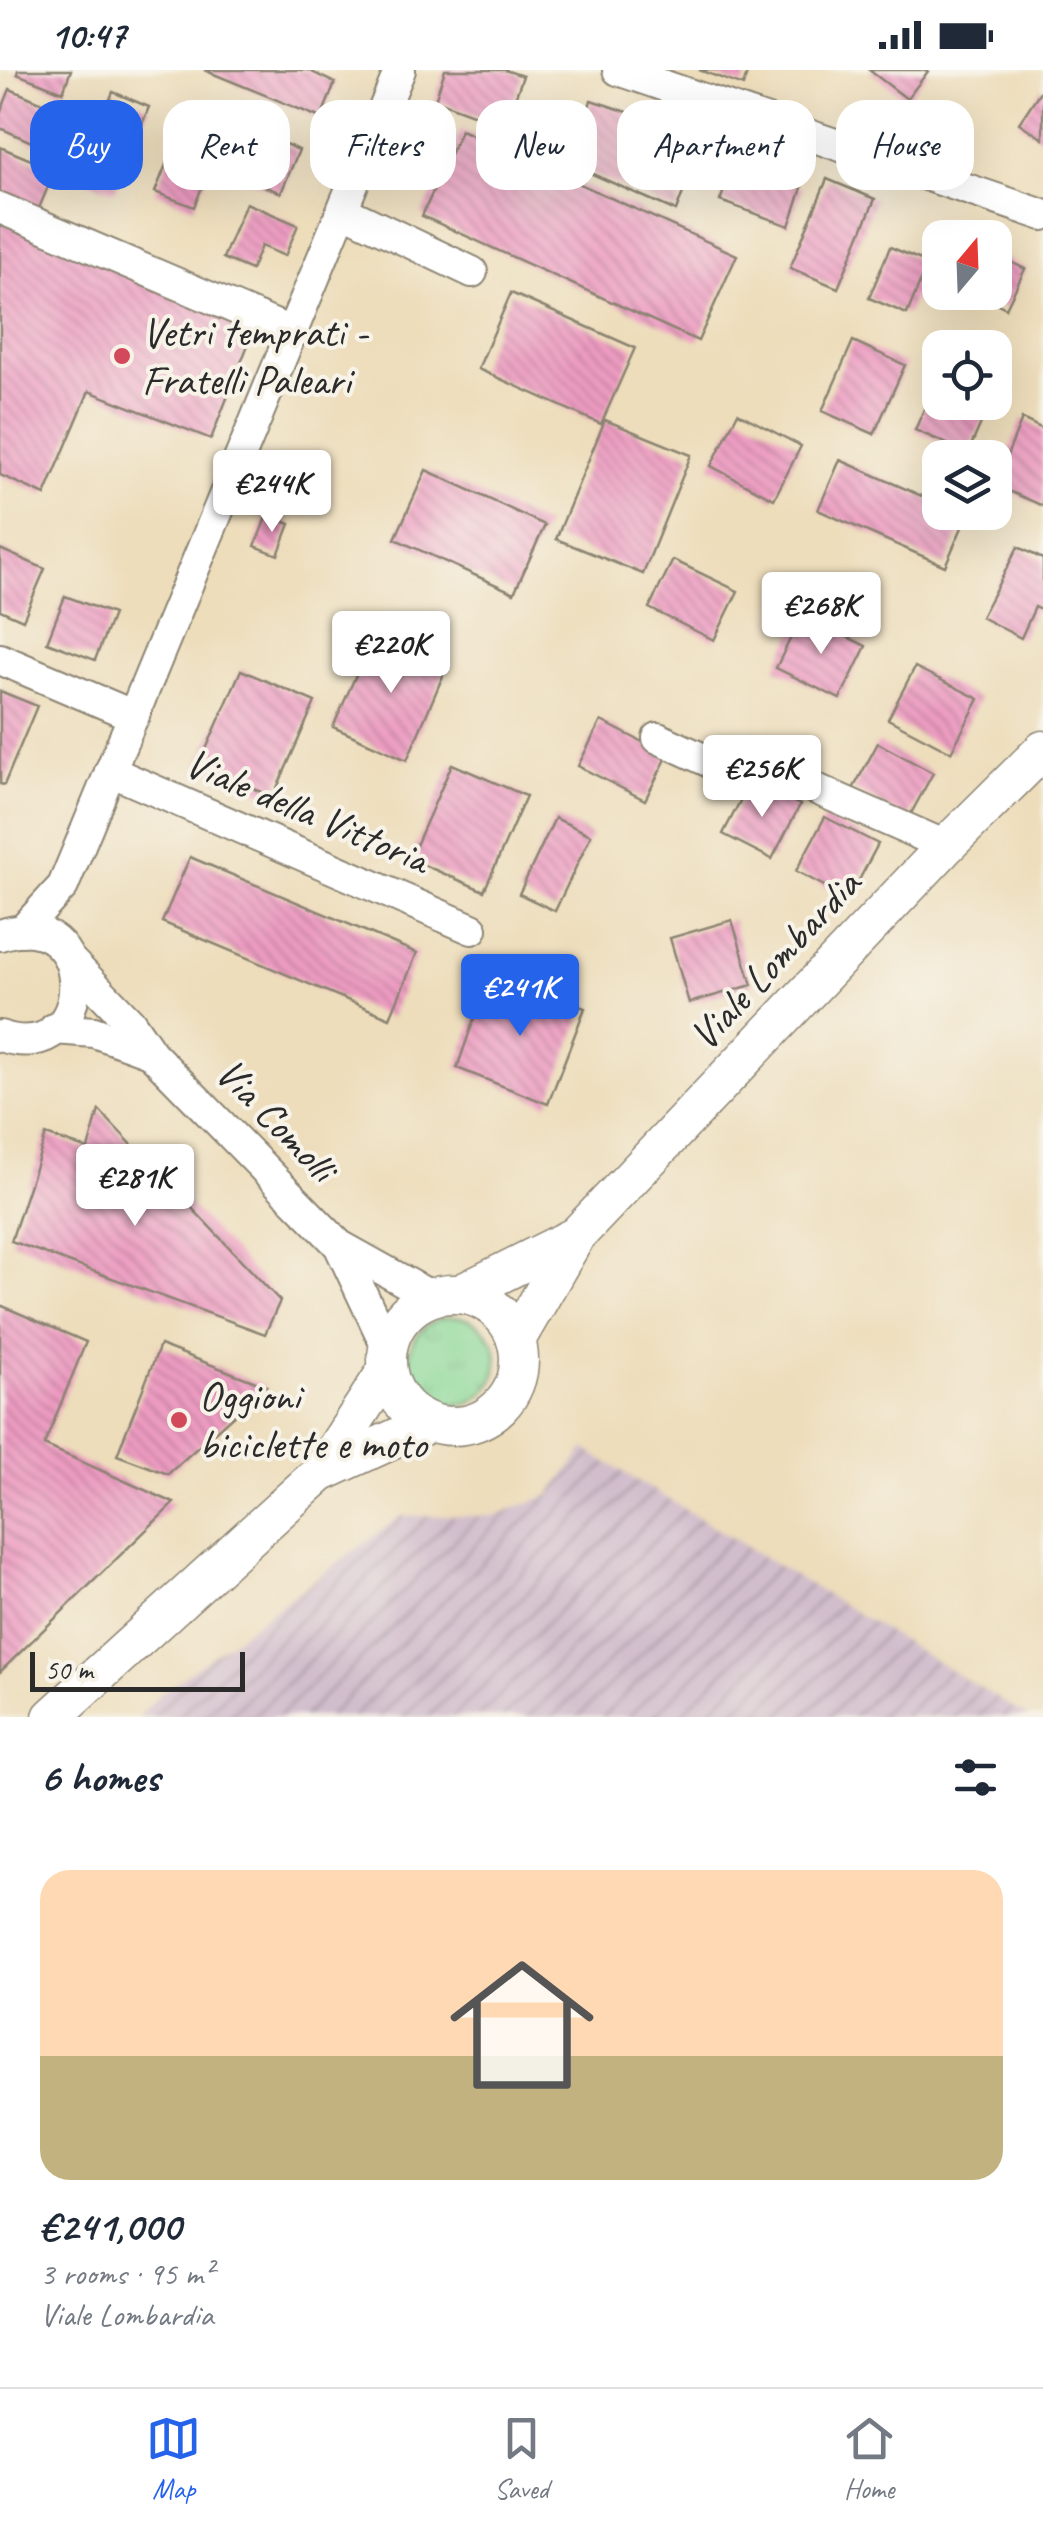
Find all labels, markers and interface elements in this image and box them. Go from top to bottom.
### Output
text: 10:47 [50,12,126,59]
chip: Buy [30,100,143,190]
chip: Rent [163,100,290,190]
chip: Filters [310,100,456,190]
chip: New [476,100,597,190]
chip: Apartment [617,100,816,190]
chip: House [836,100,974,190]
north arrow [922,220,1012,310]
map controls [922,220,1012,530]
place label: Vetri temprati - Fratelli Paleari [142,306,370,407]
button: locate [922,330,1012,420]
marker: Vetri temprati - Fratelli Paleari [111,345,133,367]
button: layers [922,440,1012,530]
pin: €244K [202,450,342,535]
text: €244K [235,462,309,503]
pin: €268K [751,572,891,657]
text: €268K [784,584,858,625]
pin: €220K [321,611,461,696]
text: €220K [354,623,428,664]
pin: €256K [692,735,832,820]
street label: Viale della Vittoria [178,736,440,887]
text: €256K [725,747,799,788]
street label: Viale Lombardia [678,857,874,1061]
pin: €241K [450,954,590,1039]
text: €241K [483,966,557,1007]
street label: Via Comolli [204,1047,351,1197]
pin: €281K [65,1144,205,1229]
text: €281K [98,1156,172,1197]
place label: Oggioni biciclette e moto [199,1370,429,1471]
marker: Oggioni biciclette e moto [168,1409,190,1431]
scale bar [30,1647,245,1692]
text: 50 m [45,1652,93,1687]
icon: filters [948,1750,1003,1805]
text: 6 homes [40,1751,159,1804]
icon: home [432,1935,612,2115]
text: €241,000 [40,2200,181,2253]
text: 3 rooms · 95 m² [40,2253,213,2294]
text: Viale Lombardia [40,2294,213,2335]
tab: Map [146,2411,201,2506]
tab: Saved [494,2411,549,2506]
tab: Home [842,2411,897,2506]

